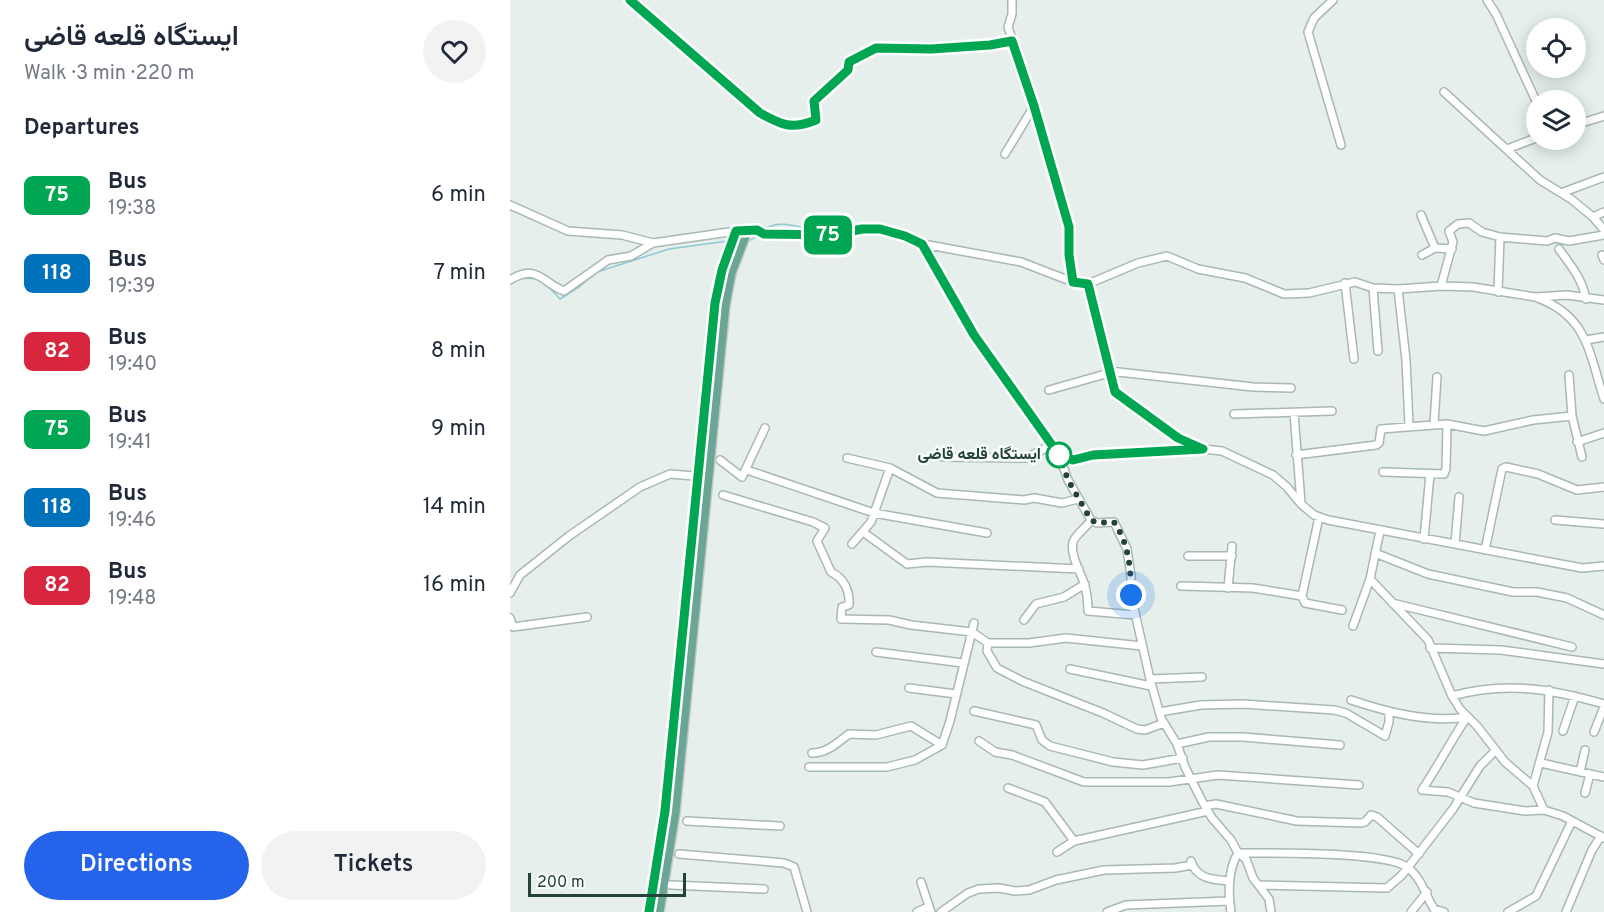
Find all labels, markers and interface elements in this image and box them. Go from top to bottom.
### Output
map controls [1526,18,1586,150]
button: locate [1526,18,1586,78]
text: ایستگاه قلعه قاضی [24,20,239,56]
button: heart [423,20,486,83]
text: Walk · 3 min · 220 m [24,61,194,87]
button: layers [1526,90,1586,150]
text: Departures [24,115,140,142]
text: Bus [108,169,147,196]
text: 75 [45,182,69,209]
text: 6 min [431,182,486,209]
text: 19:38 [108,196,156,222]
line badge: 75 [801,216,855,254]
text: 75 [816,222,840,249]
text: Bus [108,247,147,274]
text: 118 [42,260,72,287]
text: 7 min [434,260,486,287]
text: 19:39 [108,274,155,300]
text: Bus [108,325,147,352]
text: 82 [44,338,70,365]
text: 8 min [431,338,486,365]
text: 19:40 [108,352,157,378]
text: Bus [108,403,147,430]
text: 75 [45,416,69,443]
text: 9 min [431,416,486,443]
text: 19:41 [108,430,152,456]
marker: ایستگاه قلعه قاضی [1046,442,1072,468]
place label: ایستگاه قلعه قاضی [918,445,1041,465]
text: Bus [108,481,147,508]
text: 118 [42,494,72,521]
text: 14 min [423,494,486,521]
text: 19:46 [108,508,156,534]
text: Bus [108,559,147,586]
text: 82 [44,572,70,599]
text: 16 min [423,572,486,599]
your location [1116,580,1146,610]
text: 19:48 [108,586,157,612]
button: Directions [24,831,249,900]
button: Tickets [261,831,486,900]
scale bar [528,870,686,898]
text: 200 m [537,873,585,893]

